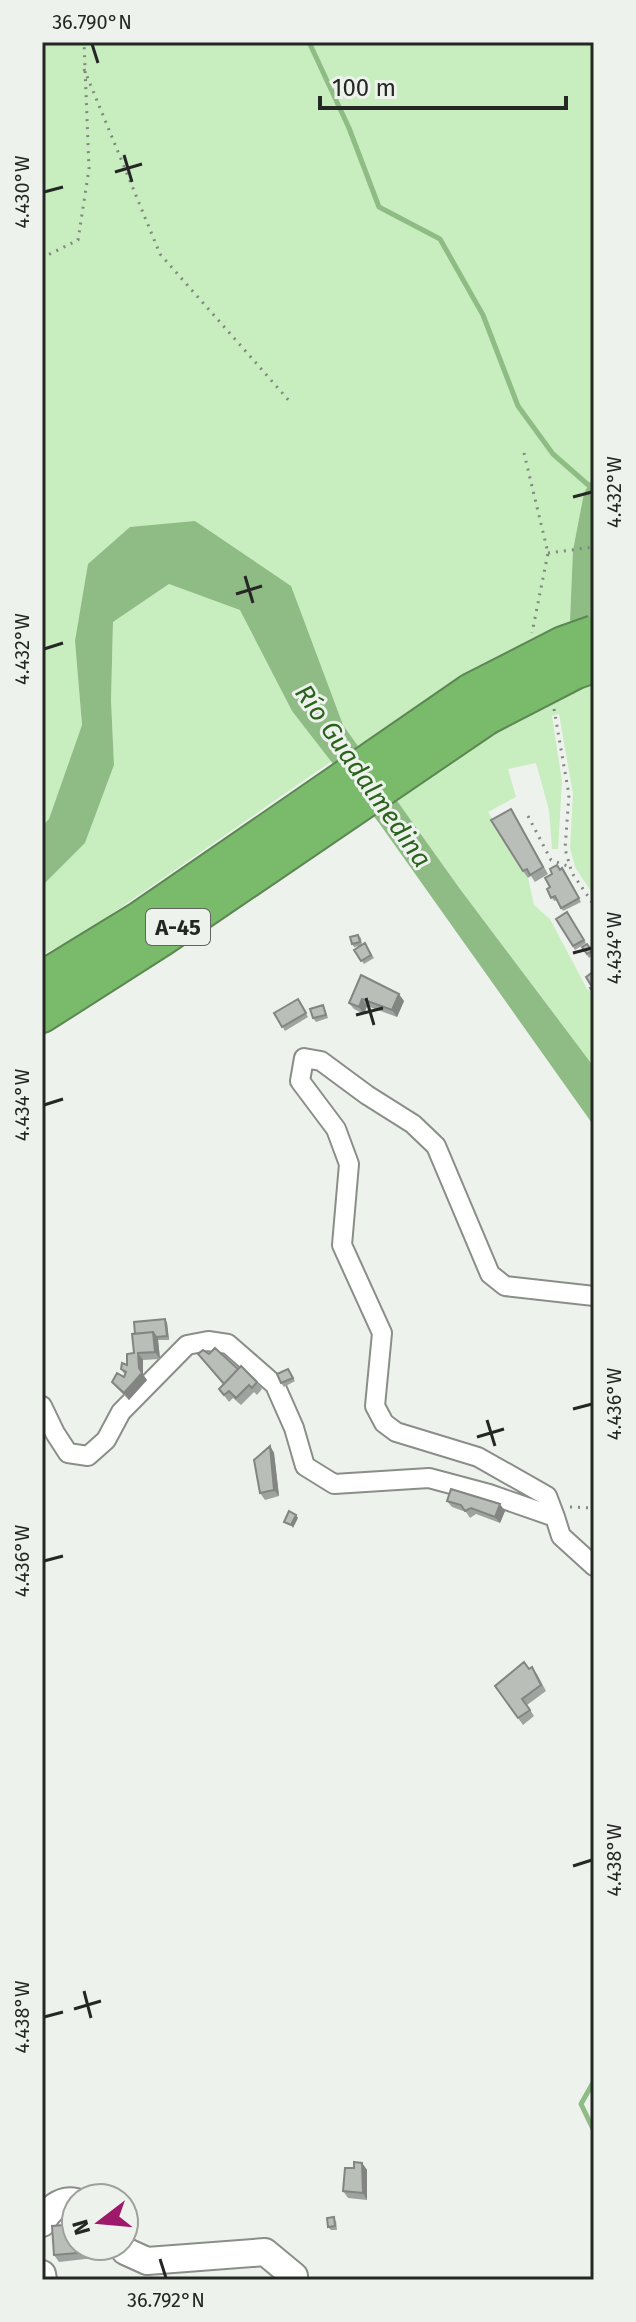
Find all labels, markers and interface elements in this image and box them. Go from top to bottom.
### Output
text: 36.790°N [52,10,132,34]
scale bar [320,60,566,110]
text: 100 m [332,74,396,102]
text: 4.430°W [10,155,34,229]
text: 4.432°W [602,456,626,528]
text: 4.432°W [10,613,34,685]
water label: Río Guadalmedina [288,679,438,873]
road number: A-45 [146,909,210,945]
text: 4.434°W [602,911,626,984]
text: 4.434°W [10,1068,34,1141]
text: 4.436°W [602,1367,626,1440]
text: 4.436°W [10,1524,34,1597]
text: 4.438°W [602,1823,626,1897]
text: 4.438°W [10,1980,34,2054]
north arrow [60,2182,140,2262]
text: N [66,2217,96,2238]
text: 36.792°N [127,2288,205,2312]

